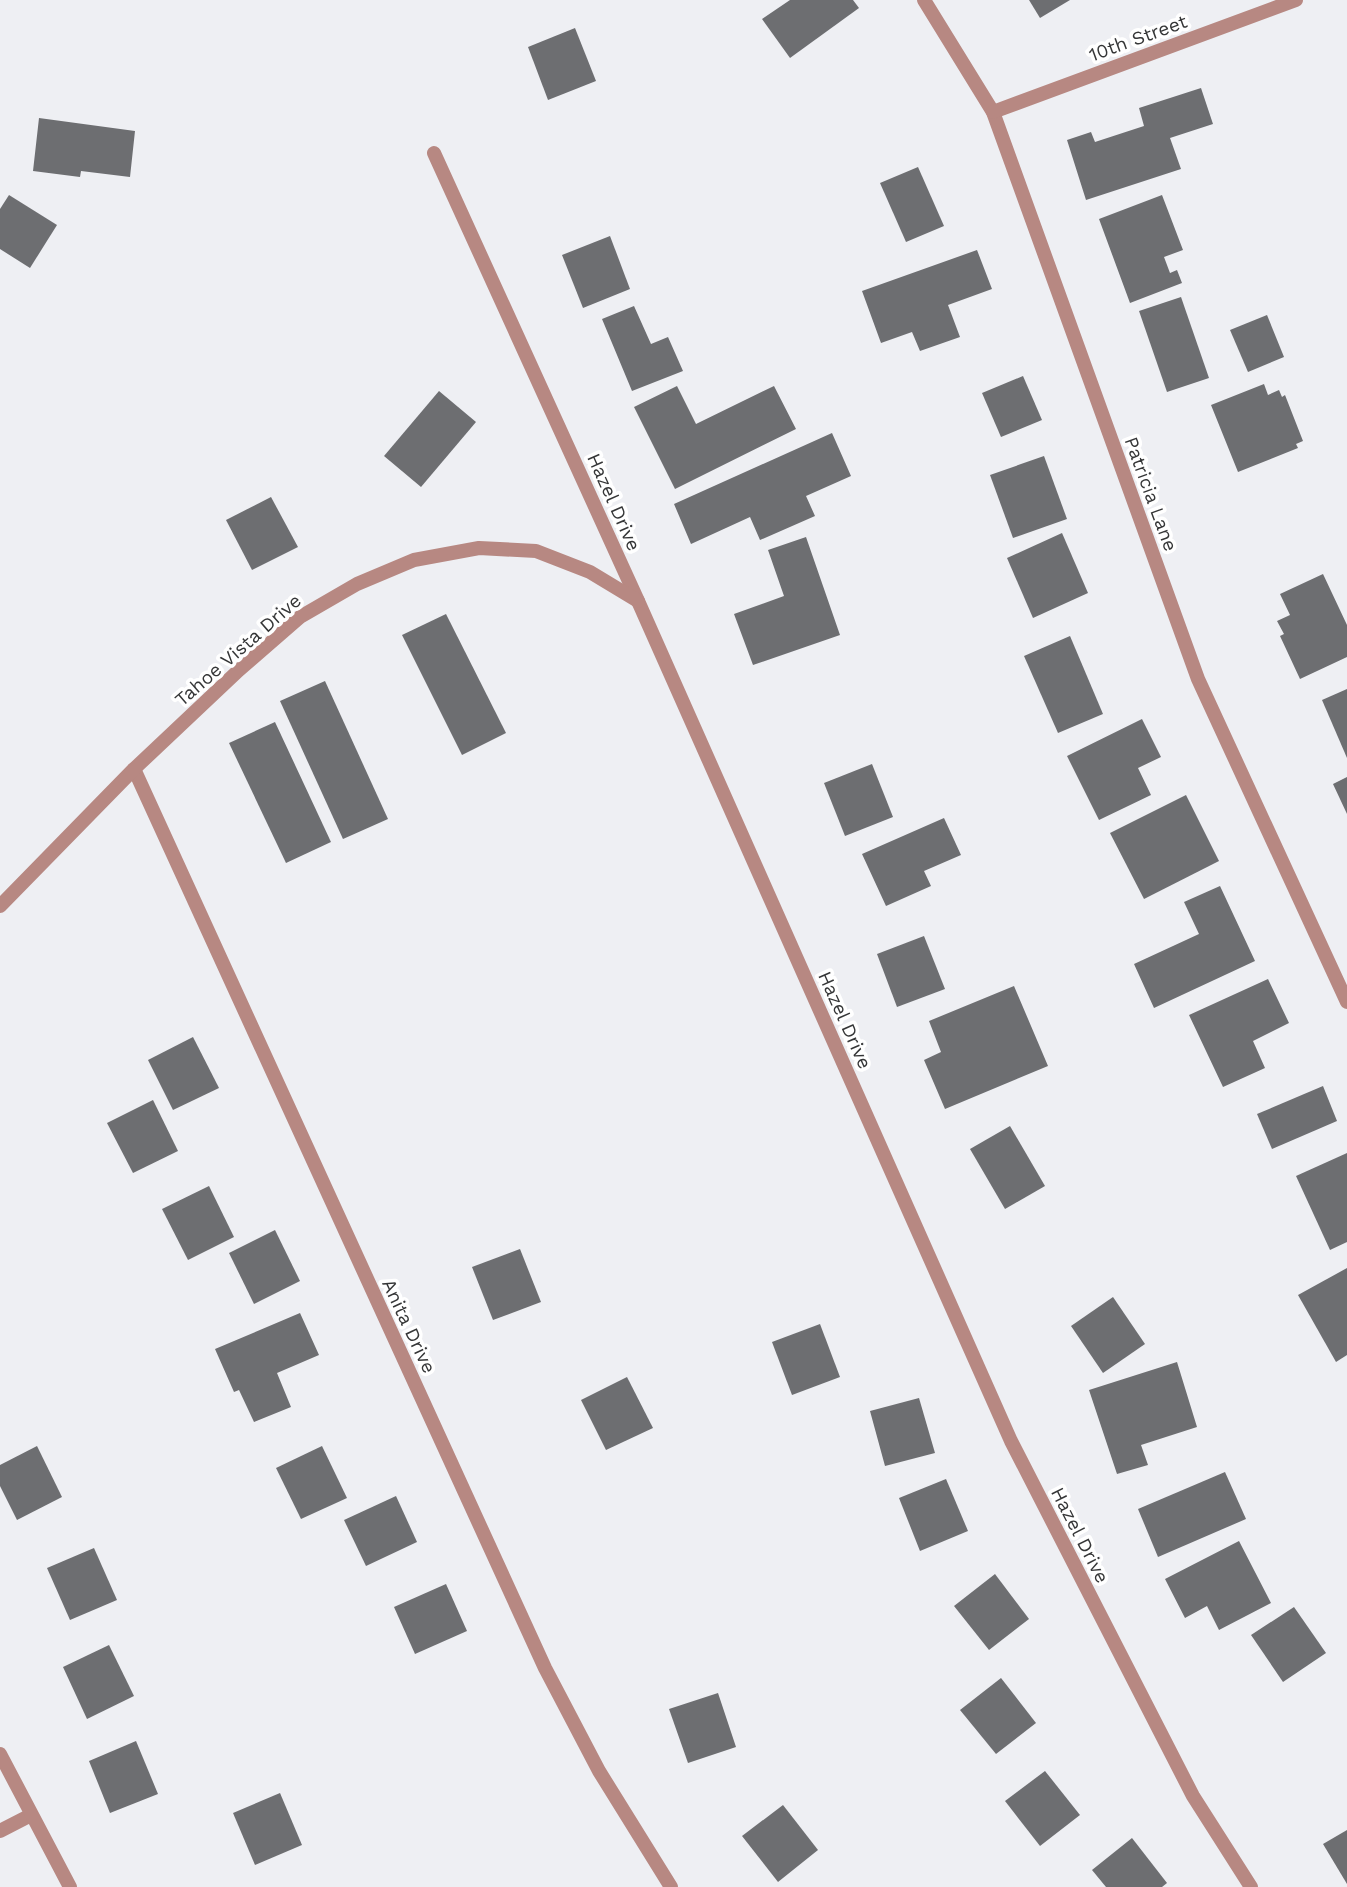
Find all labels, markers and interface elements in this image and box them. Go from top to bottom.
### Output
street label: 10th Street [1086,10,1190,66]
street label: Patricia Lane [1120,434,1182,554]
street label: Hazel Drive [582,450,646,554]
street label: Tahoe Vista Drive [170,589,306,711]
street label: Hazel Drive [813,968,877,1072]
street label: Anita Drive [377,1275,441,1377]
street label: Hazel Drive [1046,1483,1114,1587]

